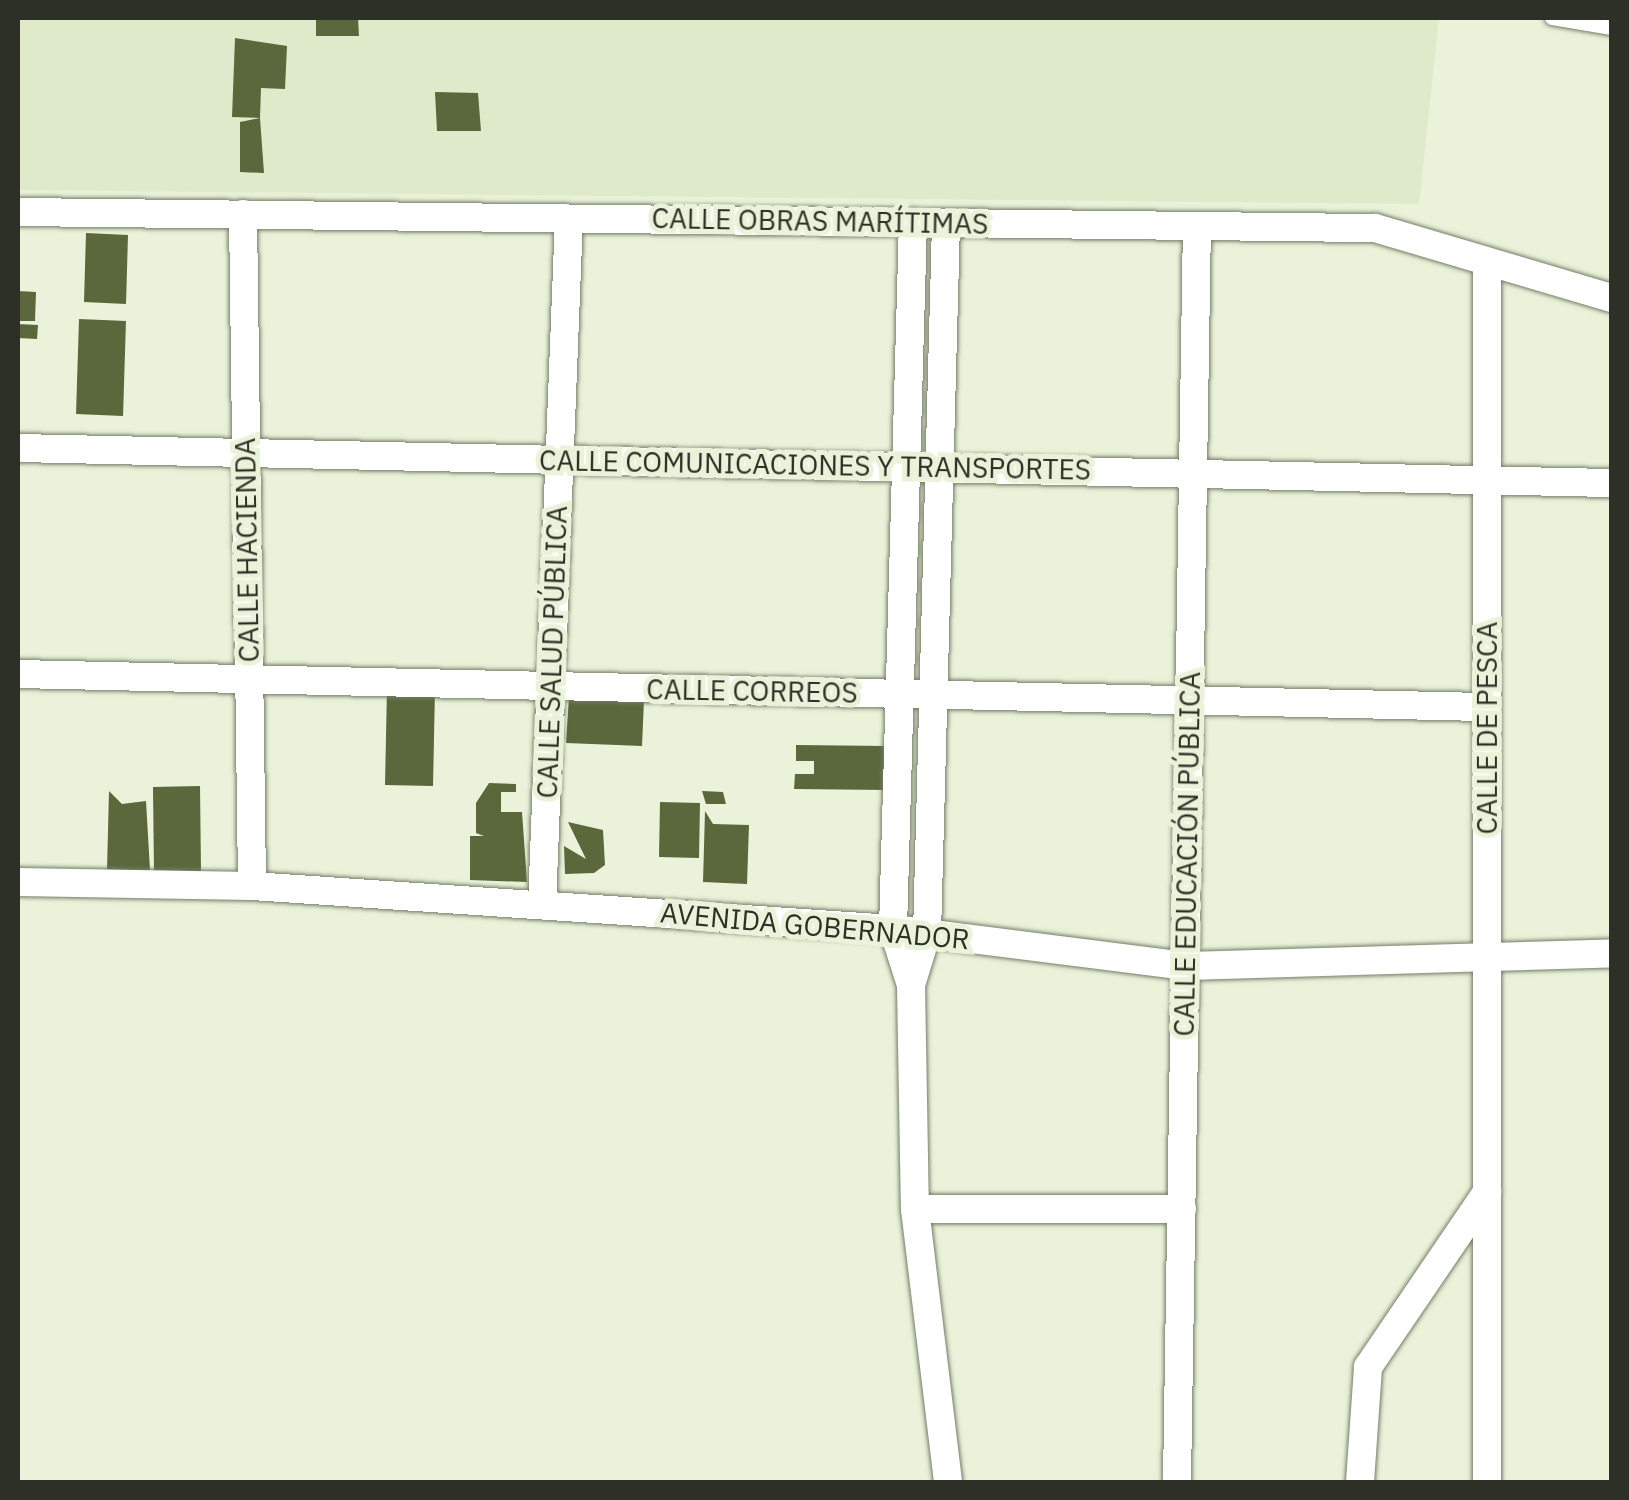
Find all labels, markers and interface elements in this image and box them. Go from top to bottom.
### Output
street label: CALLE OBRAS MARÍTIMAS [651,201,989,241]
street label: CALLE HACIENDA [228,437,266,663]
street label: CALLE COMUNICACIONES Y TRANSPORTES [539,443,1091,487]
street label: CALLE SALUD PÚBLICA [530,505,574,799]
street label: CALLE DE PESCA [1470,622,1504,834]
street label: CALLE EDUCACIÓN PÚBLICA [1167,671,1207,1037]
street label: CALLE CORREOS [646,672,858,710]
street label: AVENIDA GOBERNADOR [659,896,971,956]

